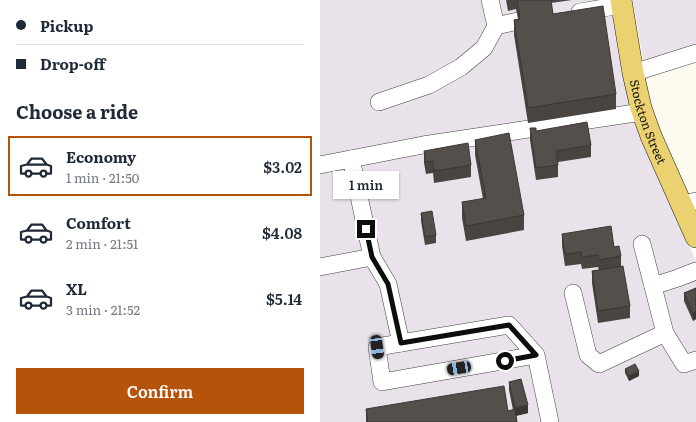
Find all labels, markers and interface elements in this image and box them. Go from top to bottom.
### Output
text: Pickup [40,14,93,37]
text: Drop-off [40,52,105,75]
street label: Stockton Street [626,78,671,167]
text: Choose a ride [16,98,138,125]
text: Economy [66,145,136,168]
icon: car [18,148,54,184]
text: $3.02 [263,155,302,178]
text: 1 min · 21:50 [66,168,139,187]
callout: 1 min [333,171,399,199]
text: 1 min [349,175,383,194]
text: Comfort [66,211,131,234]
icon: car [18,214,54,250]
route end [357,220,375,238]
text: $4.08 [262,221,302,244]
text: 2 min · 21:51 [66,234,138,253]
text: XL [66,277,87,300]
icon: car [18,280,54,316]
text: $5.14 [266,287,302,310]
text: 3 min · 21:52 [66,300,140,319]
car [369,334,385,360]
route start [496,352,514,370]
car [446,360,472,376]
button: Confirm [16,368,304,414]

